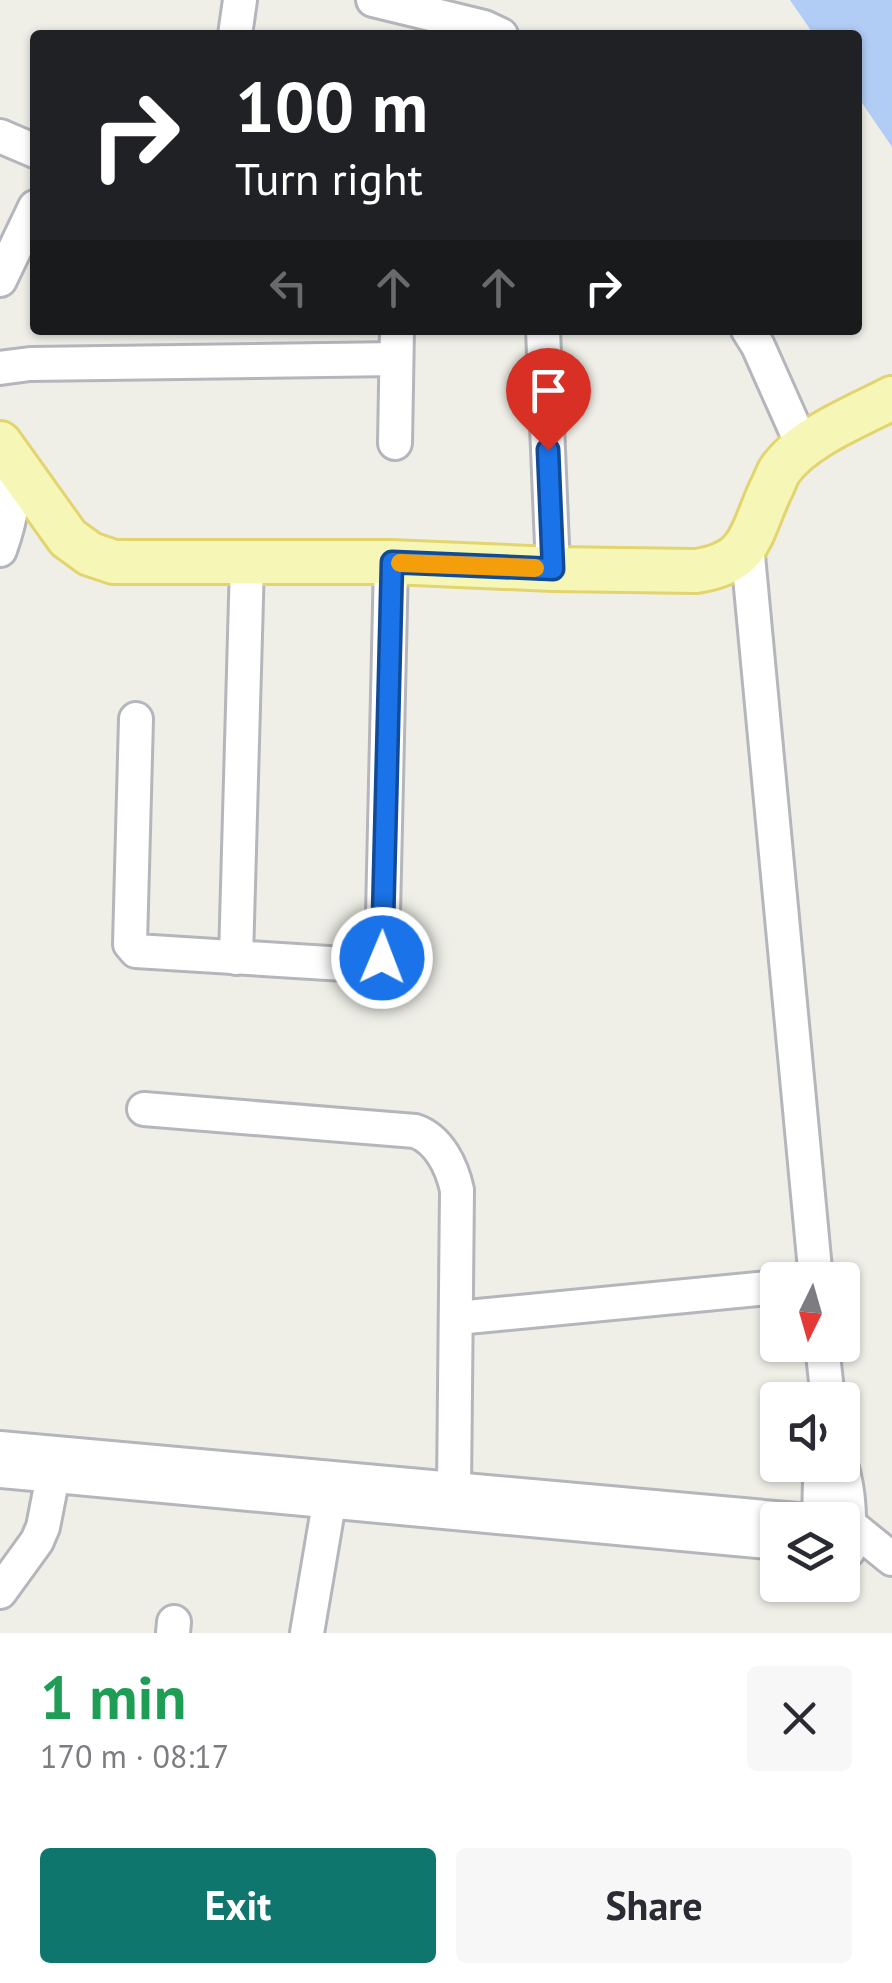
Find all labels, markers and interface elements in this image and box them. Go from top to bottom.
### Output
text: 100 m [235,61,428,151]
icon: right [70,70,200,200]
text: Turn right [235,149,423,207]
icon: left [261,260,316,315]
icon: ahead [366,260,421,315]
icon: ahead [471,260,526,315]
icon: right [576,260,631,315]
pin [506,348,591,451]
icon: arrive [521,363,576,418]
position arrow [330,906,434,1010]
north arrow [760,1262,860,1362]
map controls [760,1262,860,1602]
button: sound [760,1382,860,1482]
button: layers [760,1502,860,1602]
text: 1 min [40,1658,186,1736]
button: close [747,1666,852,1771]
text: 170 m · 08:17 [40,1735,229,1777]
button: Exit [40,1848,436,1963]
button: Share [456,1848,852,1963]

